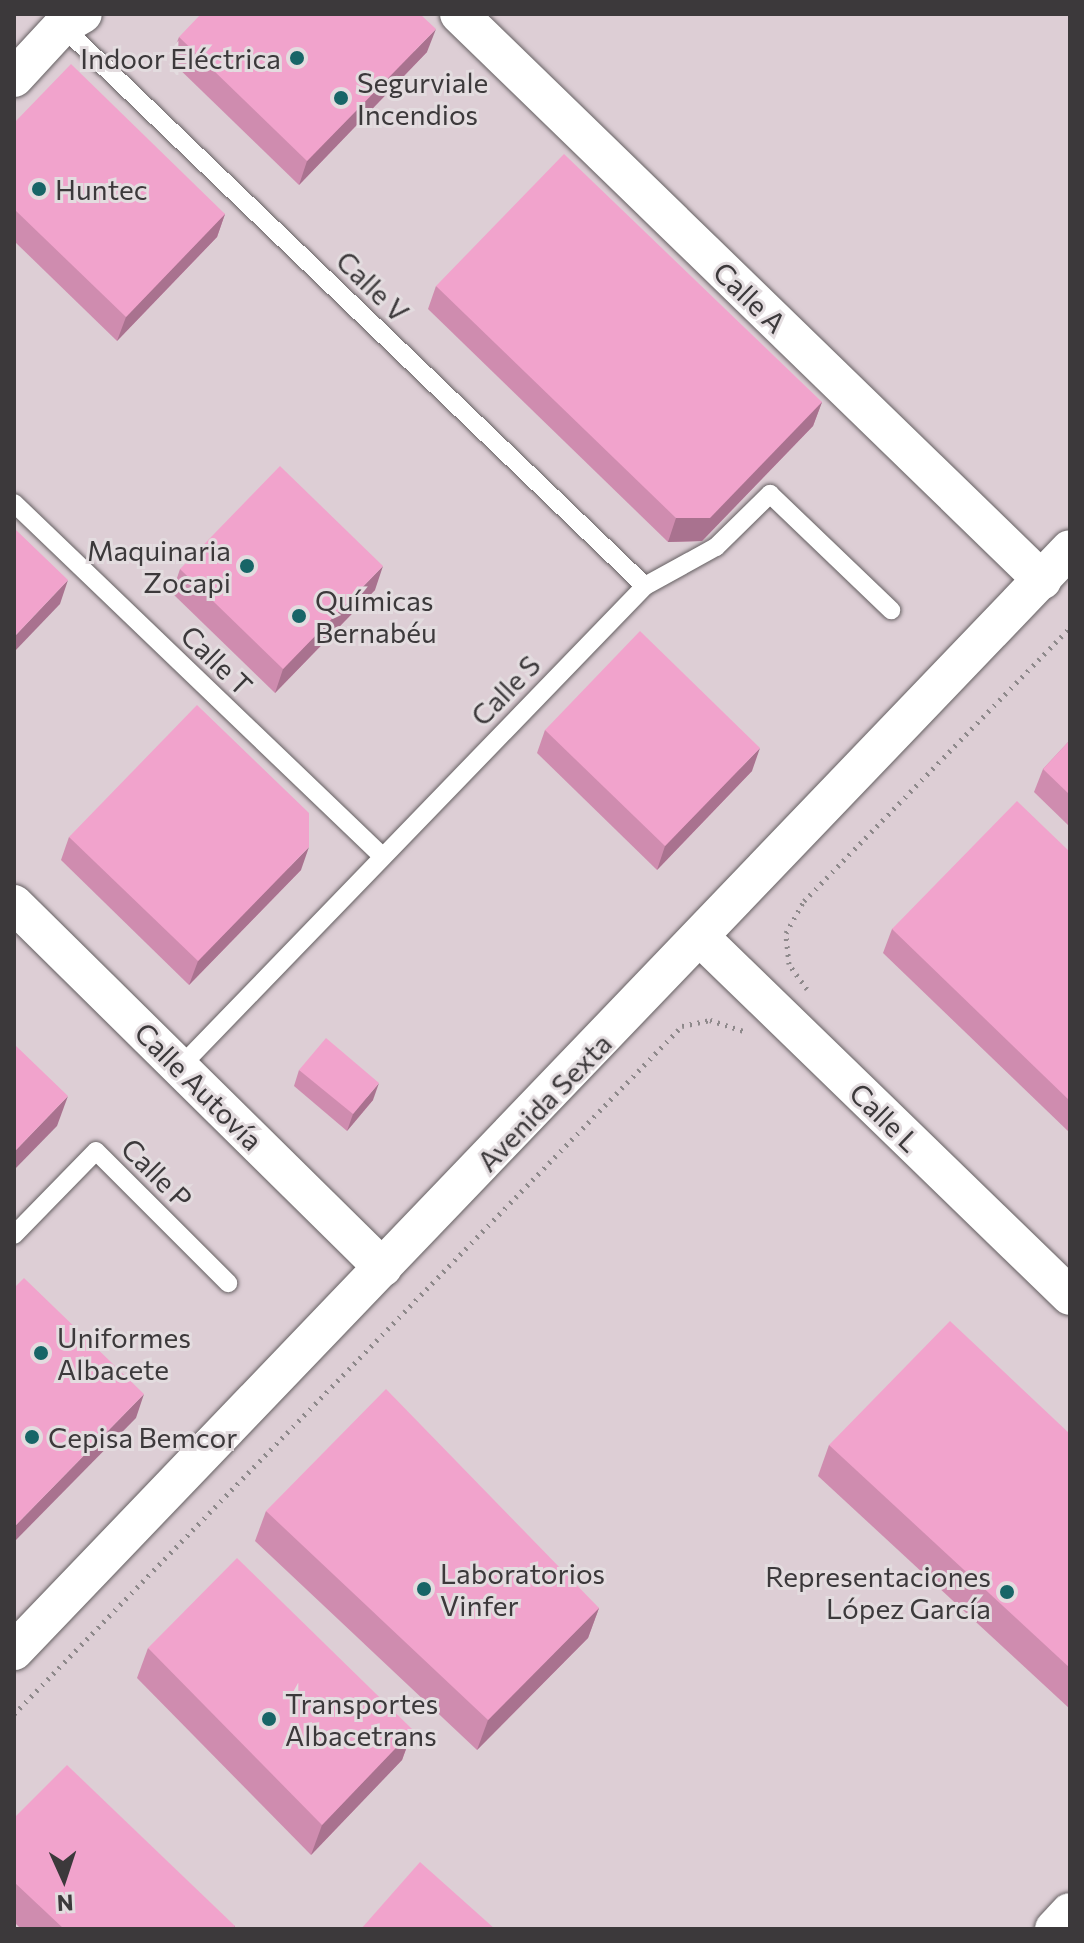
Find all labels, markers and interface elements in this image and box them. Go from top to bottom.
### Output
place label: Indoor Eléctrica [80,41,281,75]
marker: Indoor Eléctrica [288,49,306,67]
place label: Segurviale Incendios [357,65,488,131]
marker: Segurviale Incendios [332,89,350,107]
place label: Huntec [55,172,148,206]
marker: Huntec [30,180,48,198]
street label: Calle V [330,244,416,328]
street label: Calle A [707,255,793,339]
place label: Maquinaria Zocapi [87,533,231,599]
marker: Maquinaria Zocapi [238,557,256,575]
place label: Químicas Bernabéu [315,583,437,649]
marker: Químicas Bernabéu [290,607,308,625]
street label: Calle T [174,618,260,702]
street label: Calle S [464,648,546,732]
street label: Calle Autovía [128,1015,270,1157]
street label: Avenida Sexta [470,1026,618,1178]
street label: Calle L [843,1076,927,1158]
street label: Calle P [115,1131,199,1215]
place label: Uniformes Albacete [57,1320,191,1386]
marker: Uniformes Albacete [32,1344,50,1362]
place label: Cepisa Bemcor [48,1420,237,1454]
marker: Cepisa Bemcor [23,1428,41,1446]
place label: Laboratorios Vinfer [440,1556,605,1622]
place label: Representaciones López García [765,1559,991,1625]
marker: Laboratorios Vinfer [415,1580,433,1598]
marker: Representaciones López García [998,1583,1016,1601]
place label: Transportes Albacetrans [285,1686,438,1752]
marker: Transportes Albacetrans [260,1710,278,1728]
north arrow [24,1839,104,1919]
text: N [56,1890,74,1917]

